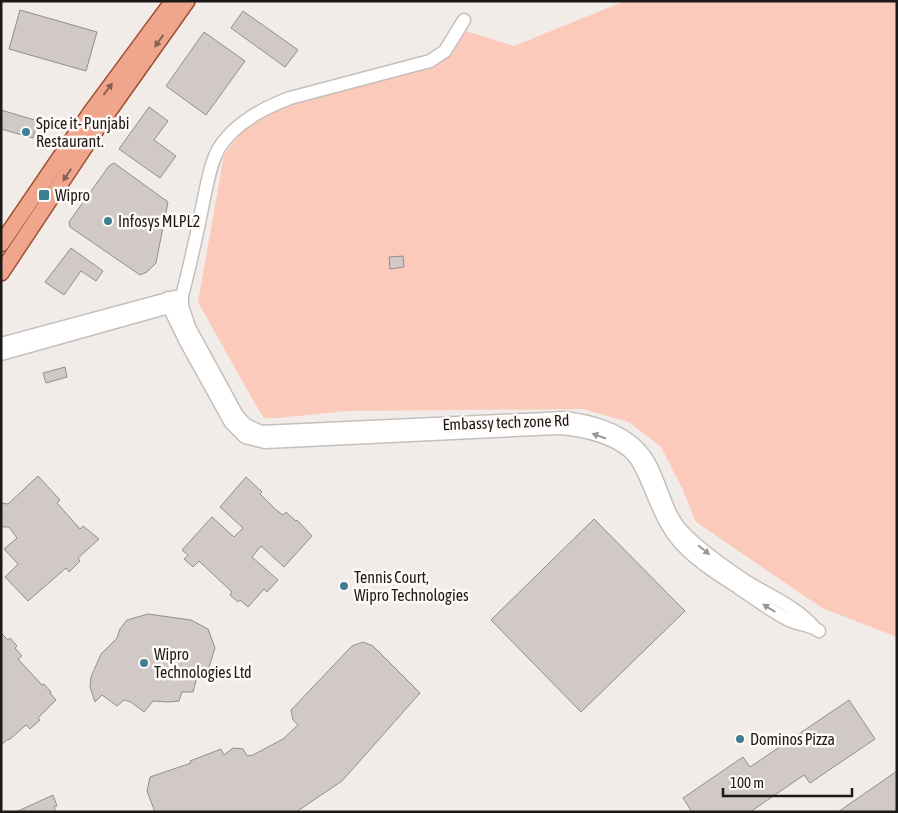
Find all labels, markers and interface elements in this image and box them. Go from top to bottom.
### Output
one-way arrow [154,34,164,48]
one-way arrow [103,83,114,96]
place label: Spice it- Punjabi Restaurant. [36,114,130,150]
marker: Spice it- Punjabi Restaurant. [20,126,32,138]
one-way arrow [62,168,71,181]
place label: Wipro [55,186,90,205]
marker: Wipro [37,188,51,202]
place label: Infosys MLPL2 [118,212,200,231]
marker: Infosys MLPL2 [102,215,114,227]
street label: Embassy tech zone Rd [442,411,570,434]
one-way arrow [592,432,607,439]
one-way arrow [698,544,710,555]
place label: Tennis Court, Wipro Technologies [354,568,469,605]
marker: Tennis Court, Wipro Technologies [338,580,350,592]
one-way arrow [763,603,776,613]
place label: Wipro Technologies Ltd [154,645,252,682]
marker: Wipro Technologies Ltd [138,657,150,669]
place label: Dominos Pizza [750,730,835,748]
marker: Dominos Pizza [734,733,746,745]
scale bar [723,766,852,798]
text: 100 m [730,774,764,791]

